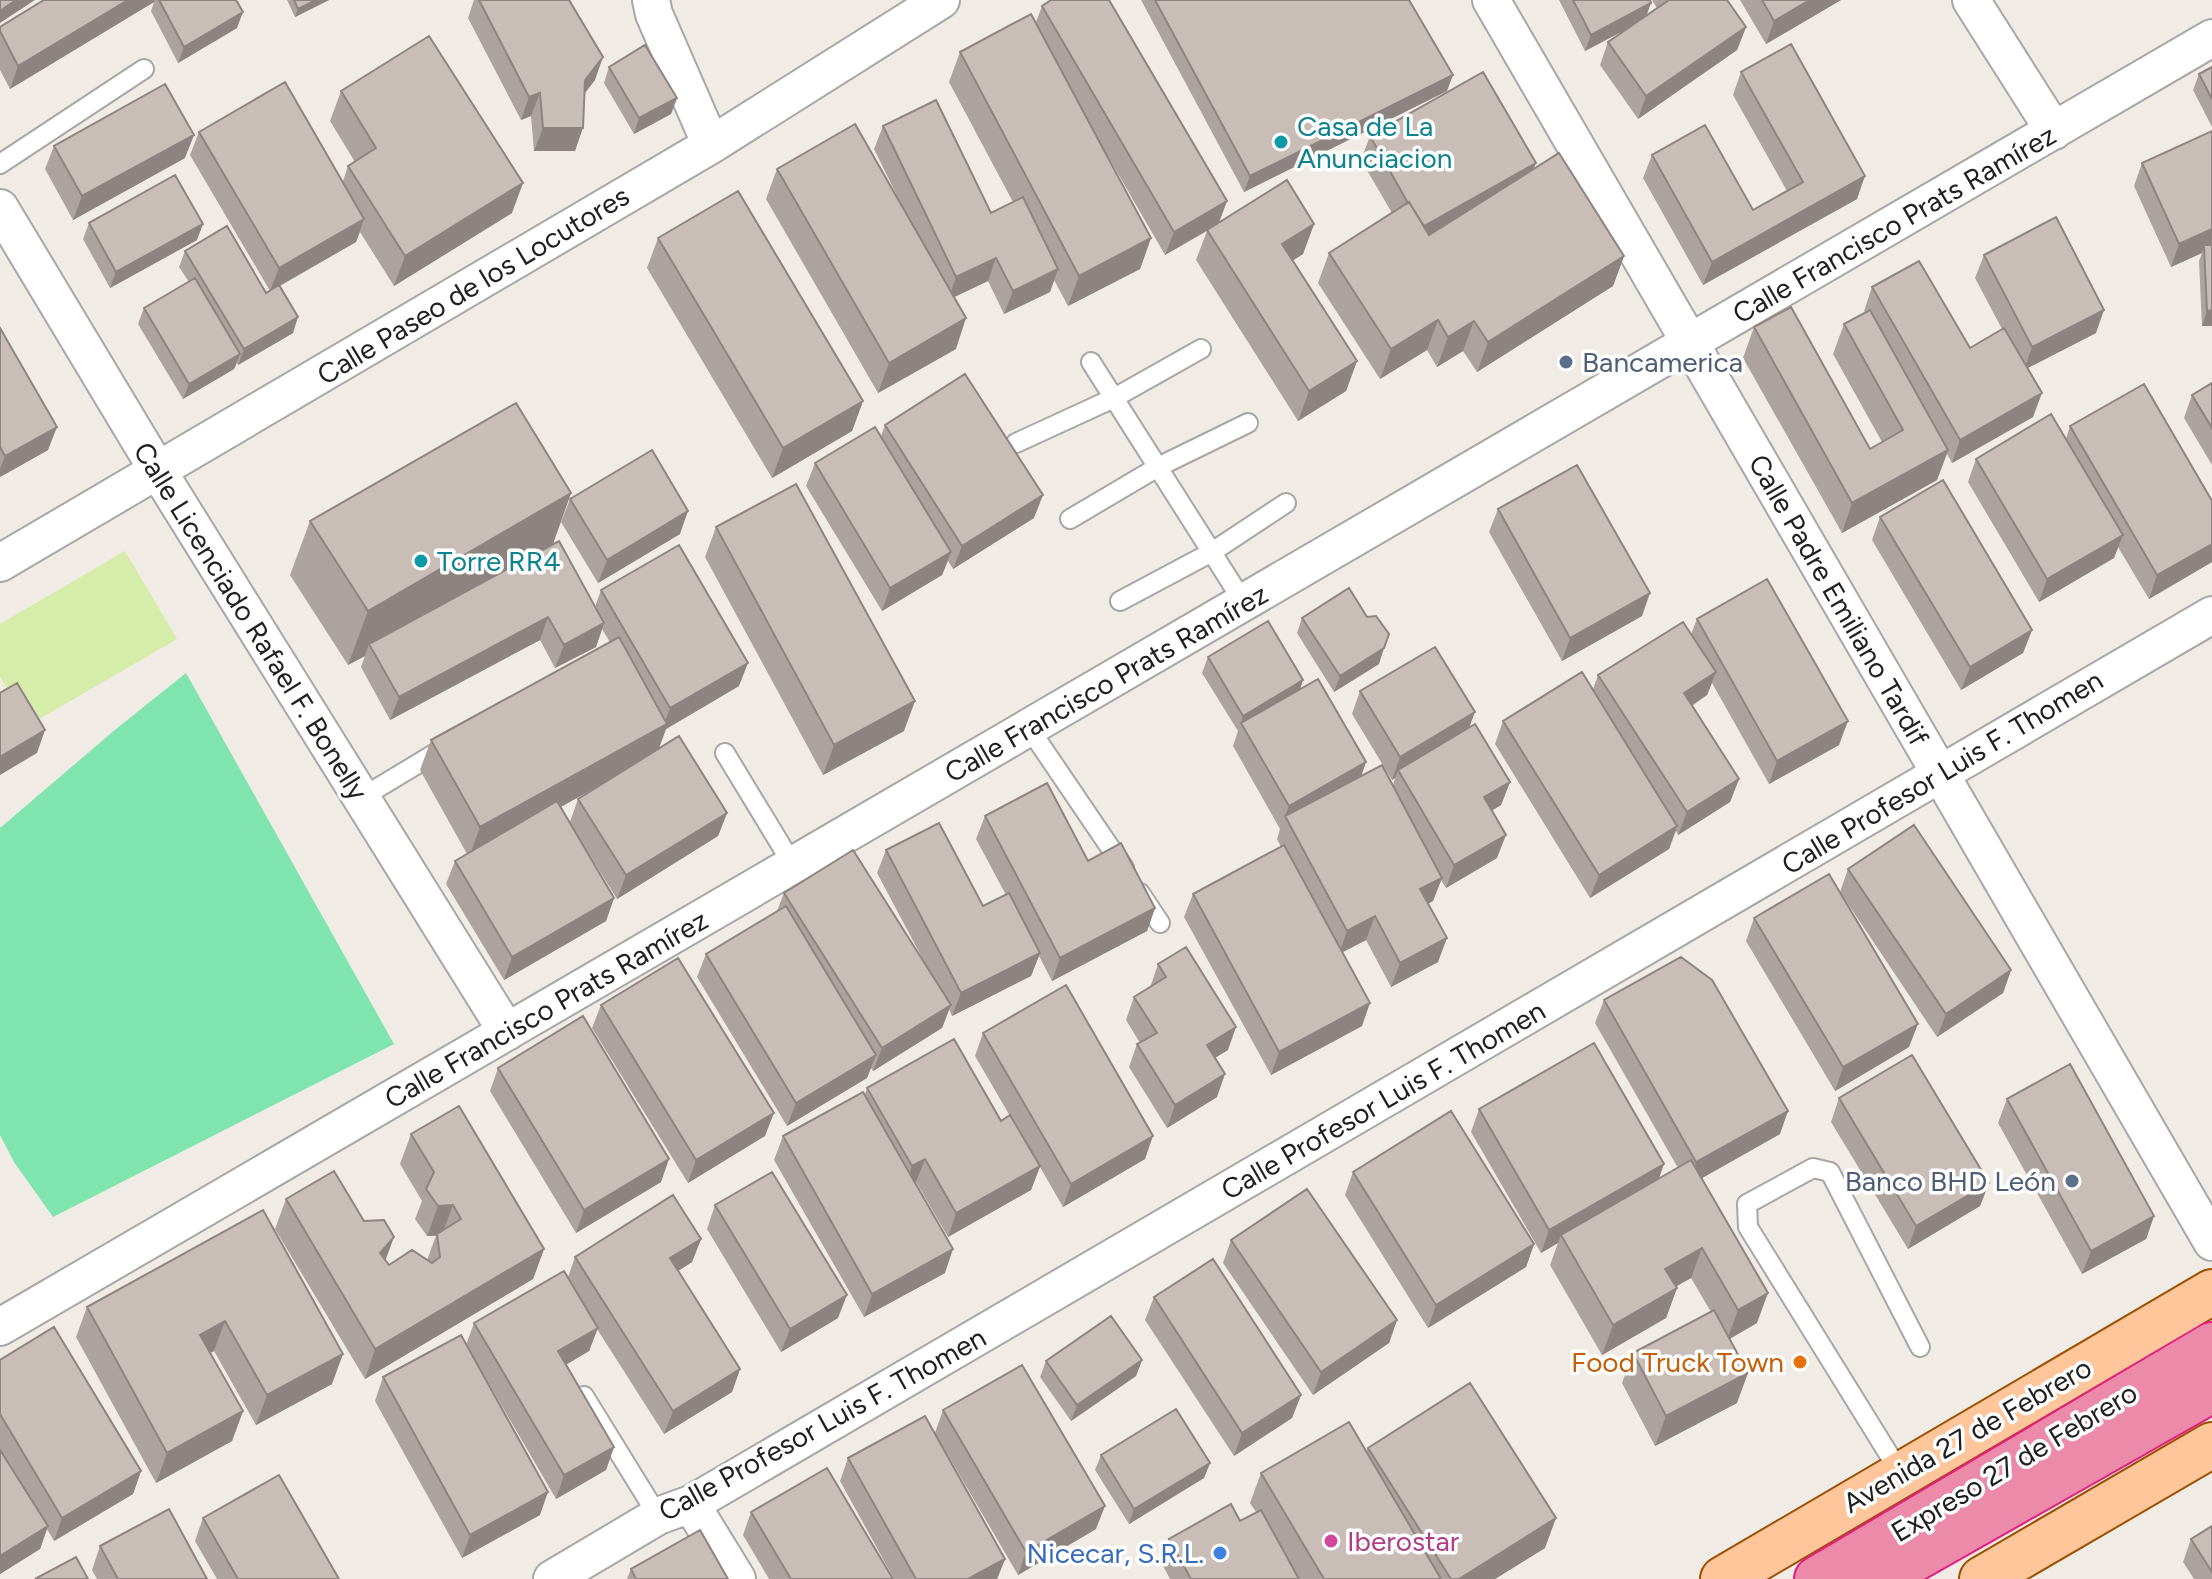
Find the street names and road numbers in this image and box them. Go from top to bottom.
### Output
street label: Calle Francisco Prats Ramírez [1726,117,2062,331]
street label: Calle Paseo de los Locutores [311,178,635,392]
street label: Calle Licenciado Rafael F. Bonelly [126,436,376,806]
street label: Calle Padre Emiliano Tardif [1742,448,1937,752]
street label: Calle Francisco Prats Ramírez [938,576,1274,790]
street label: Calle Profesor Luis F. Thomen [1775,662,2109,882]
street label: Calle Francisco Prats Ramírez [378,902,714,1116]
street label: Calle Profesor Luis F. Thomen [1215,993,1551,1207]
street label: Calle Profesor Luis F. Thomen [653,1320,991,1528]
street label: Avenida 27 de Febrero [1837,1350,2097,1520]
street label: Expreso 27 de Febrero [1885,1375,2143,1549]

